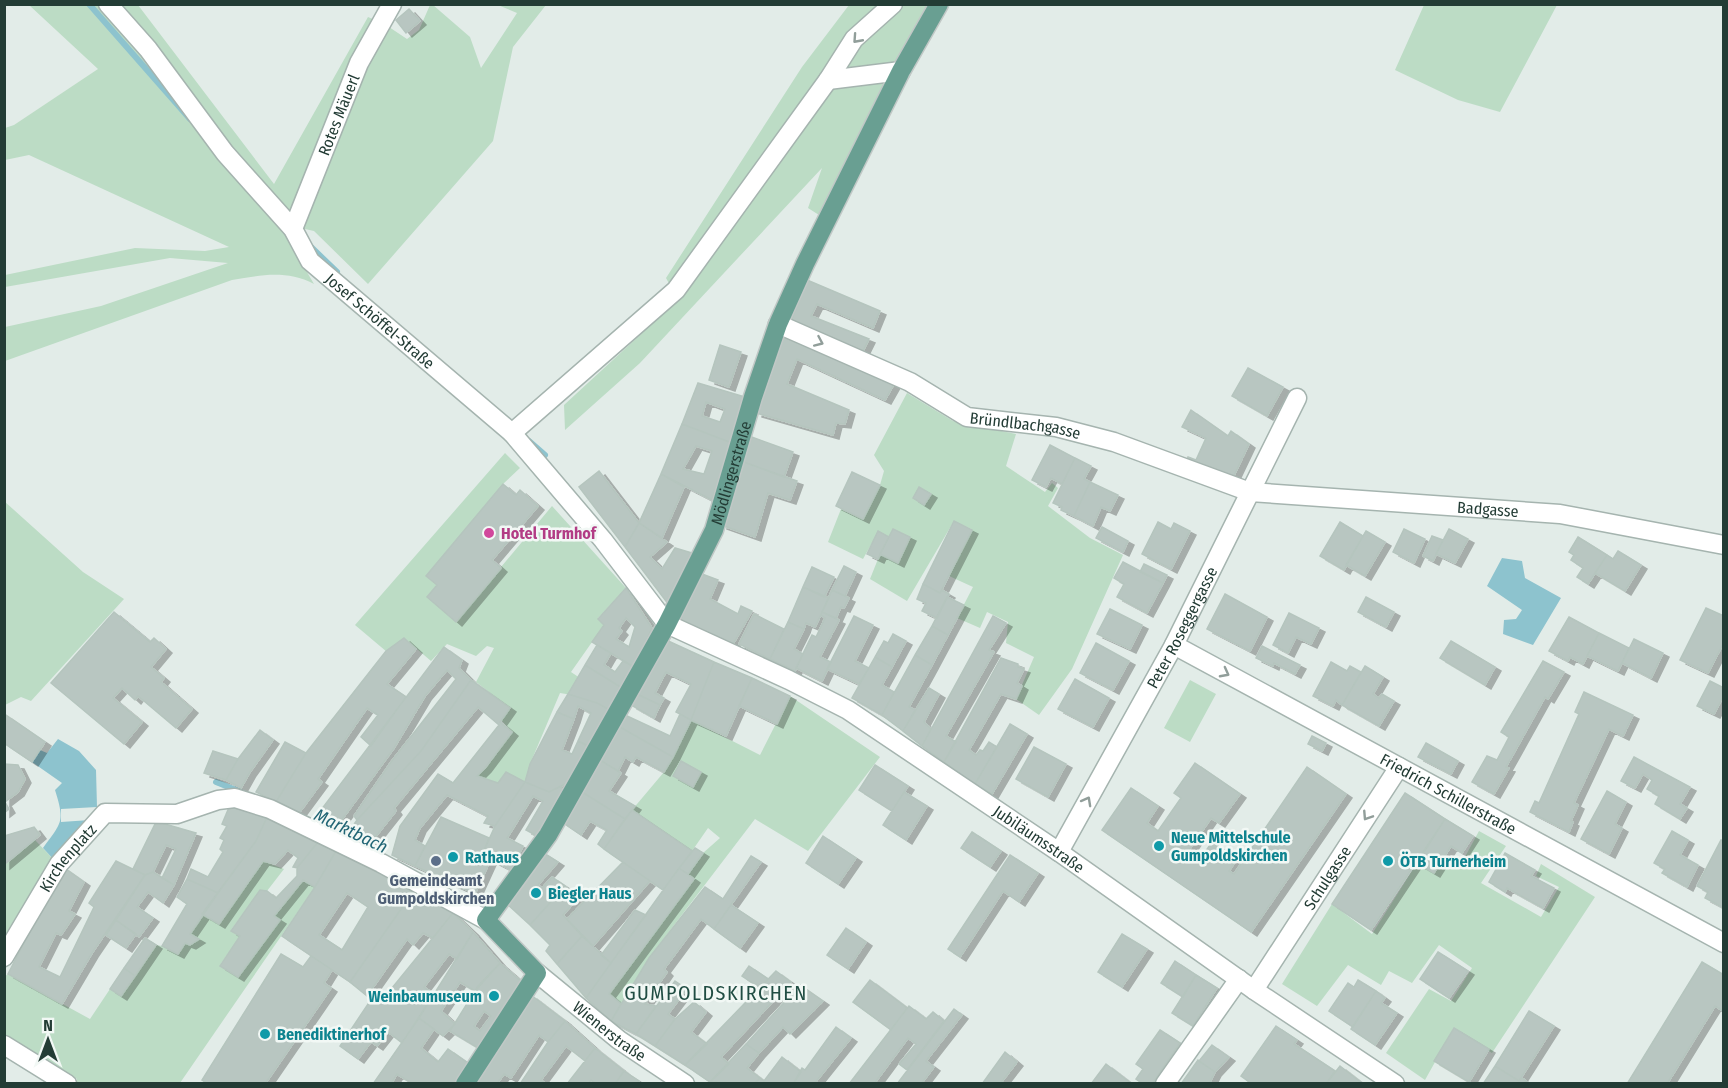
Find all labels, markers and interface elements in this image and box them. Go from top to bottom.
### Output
one-way arrow [853,32,864,43]
street label: Rotes Mäuerl [314,71,363,158]
street label: Josef Schöffel-Straße [322,269,439,373]
one-way arrow [812,334,823,346]
street label: Bründlbachgasse [969,408,1083,443]
street label: Mödlingerstraße [707,419,755,527]
street label: Badgasse [1457,497,1519,521]
place label: Hotel Turmhof [501,524,598,543]
marker: Hotel Turmhof [482,526,496,540]
street label: Peter Roseggergasse [1142,563,1221,691]
one-way arrow [1219,666,1229,677]
street label: Friedrich Schillerstraße [1377,749,1520,838]
one-way arrow [1080,797,1092,807]
street label: Jubiläumsstraße [990,801,1088,877]
water label: Marktbach [311,804,391,858]
one-way arrow [1363,810,1374,821]
street label: Kirchenplatz [35,820,100,895]
place label: Neue Mittelschule Gumpoldskirchen [1171,828,1291,865]
marker: Neue Mittelschule Gumpoldskirchen [1152,839,1166,853]
street label: Schulgasse [1299,842,1355,913]
place label: Rathaus [465,848,519,867]
marker: Rathaus [446,850,460,864]
place label: ÖTB Turnerheim [1400,851,1506,871]
marker: Gemeindeamt Gumpoldskirchen [429,854,443,868]
marker: ÖTB Turnerheim [1381,854,1395,868]
place label: Gemeindeamt Gumpoldskirchen [378,871,494,908]
place label: Biegler Haus [548,884,632,903]
marker: Biegler Haus [529,886,543,900]
district label: GUMPOLDSKIRCHEN [624,981,808,1005]
place label: Weinbaumuseum [368,987,482,1006]
marker: Weinbaumuseum [487,989,501,1003]
street label: Wienerstraße [569,997,650,1065]
north arrow [18,1010,78,1070]
text: N [43,1016,53,1035]
place label: Benediktinerhof [277,1025,388,1044]
marker: Benediktinerhof [258,1027,272,1041]

